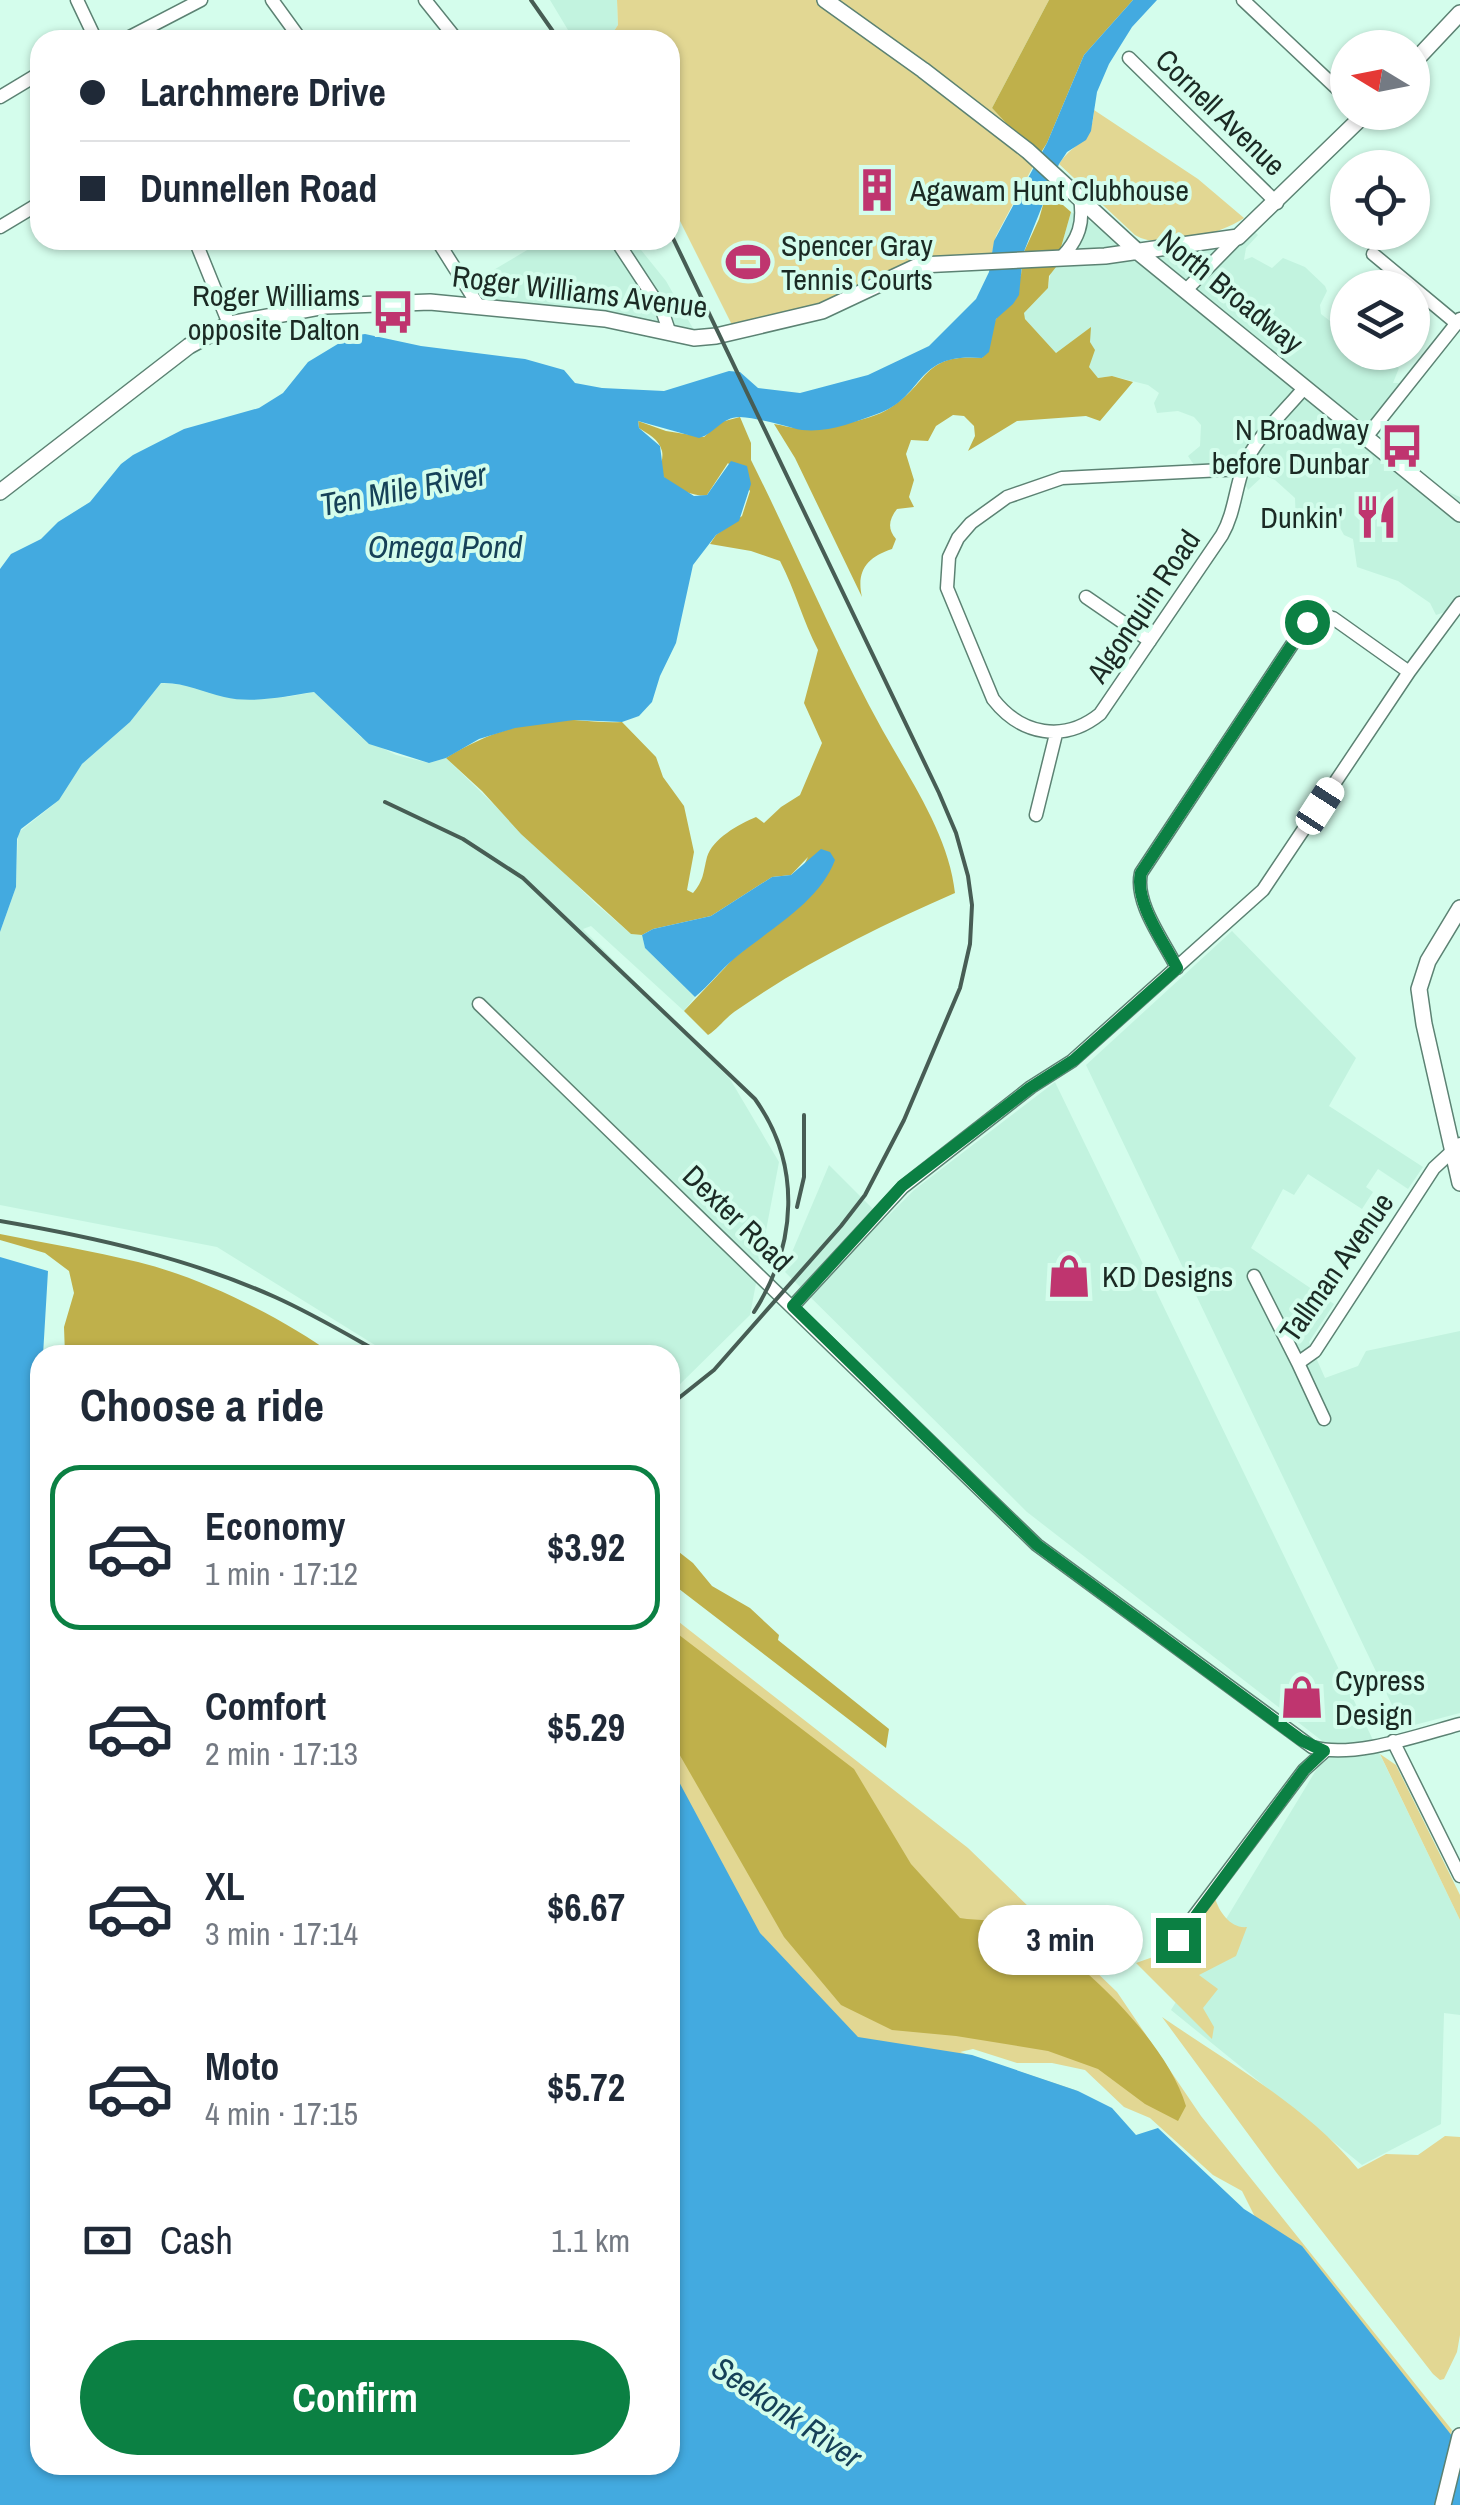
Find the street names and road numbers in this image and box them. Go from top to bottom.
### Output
street label: Cornell Avenue [1147,40,1295,184]
street label: North Broadway [1150,220,1313,362]
street label: Roger Williams Avenue [450,256,710,326]
street label: Algonquin Road [1077,522,1209,691]
street label: Dexter Road [674,1156,802,1280]
street label: Tallman Avenue [1270,1184,1402,1350]

